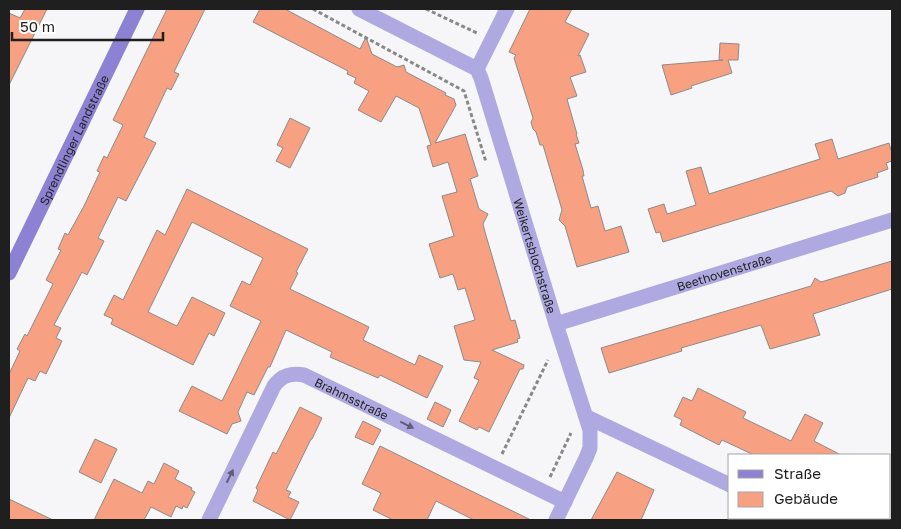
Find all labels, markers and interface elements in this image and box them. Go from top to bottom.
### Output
scale bar [12,10,164,42]
text: 50 m [20,17,55,35]
street label: Sprendlinger Landstraße [36,72,112,207]
street label: Weikertsblochstraße [511,196,560,315]
street label: Beethovenstraße [675,250,773,294]
street label: Brahmsstraße [312,374,391,423]
one-way arrow [400,421,414,429]
legend [728,454,891,519]
text: Straße [774,464,821,482]
one-way arrow [226,469,234,484]
text: Gebäude [774,489,838,507]

